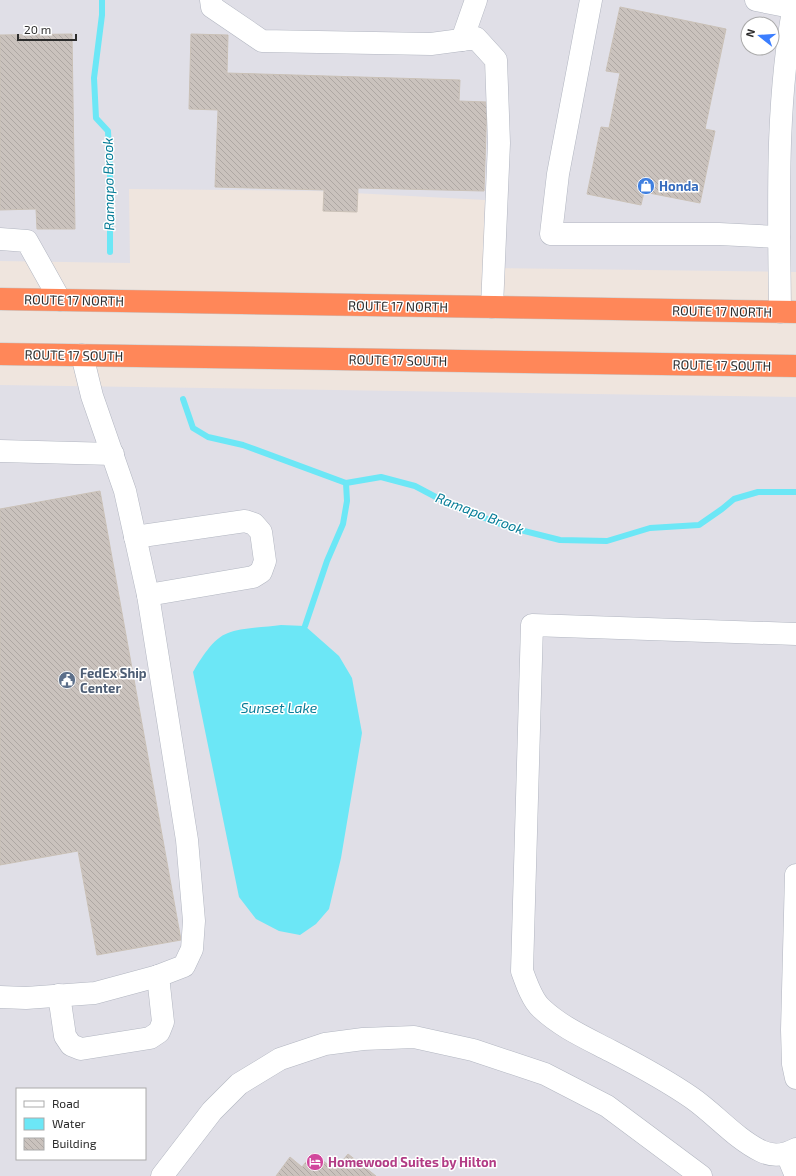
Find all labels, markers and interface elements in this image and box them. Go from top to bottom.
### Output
scale bar [18,16,76,42]
north arrow [740,16,780,56]
text: 20 m [24,22,51,36]
text: N [743,27,757,39]
water label: Ramapo Brook [99,137,117,231]
shop icon: Honda [636,176,656,196]
place label: Honda [659,178,699,194]
street label: ROUTE 17 NORTH [24,291,124,309]
street label: ROUTE 17 NORTH [348,297,448,315]
street label: ROUTE 17 NORTH [672,302,772,320]
street label: ROUTE 17 SOUTH [25,346,123,364]
street label: ROUTE 17 SOUTH [349,351,447,369]
street label: ROUTE 17 SOUTH [673,356,771,374]
water label: Ramapo Brook [434,488,526,538]
place label: FedEx Ship Center [80,665,147,696]
public building icon: FedEx Ship Center [57,670,77,690]
water label: Sunset Lake [241,699,318,716]
legend [16,1088,146,1160]
text: Road [52,1096,80,1110]
text: Water [52,1116,86,1130]
text: Building [52,1136,97,1150]
hotel icon: Homewood Suites by Hilton [305,1152,325,1172]
place label: Homewood Suites by Hilton [328,1154,497,1170]

